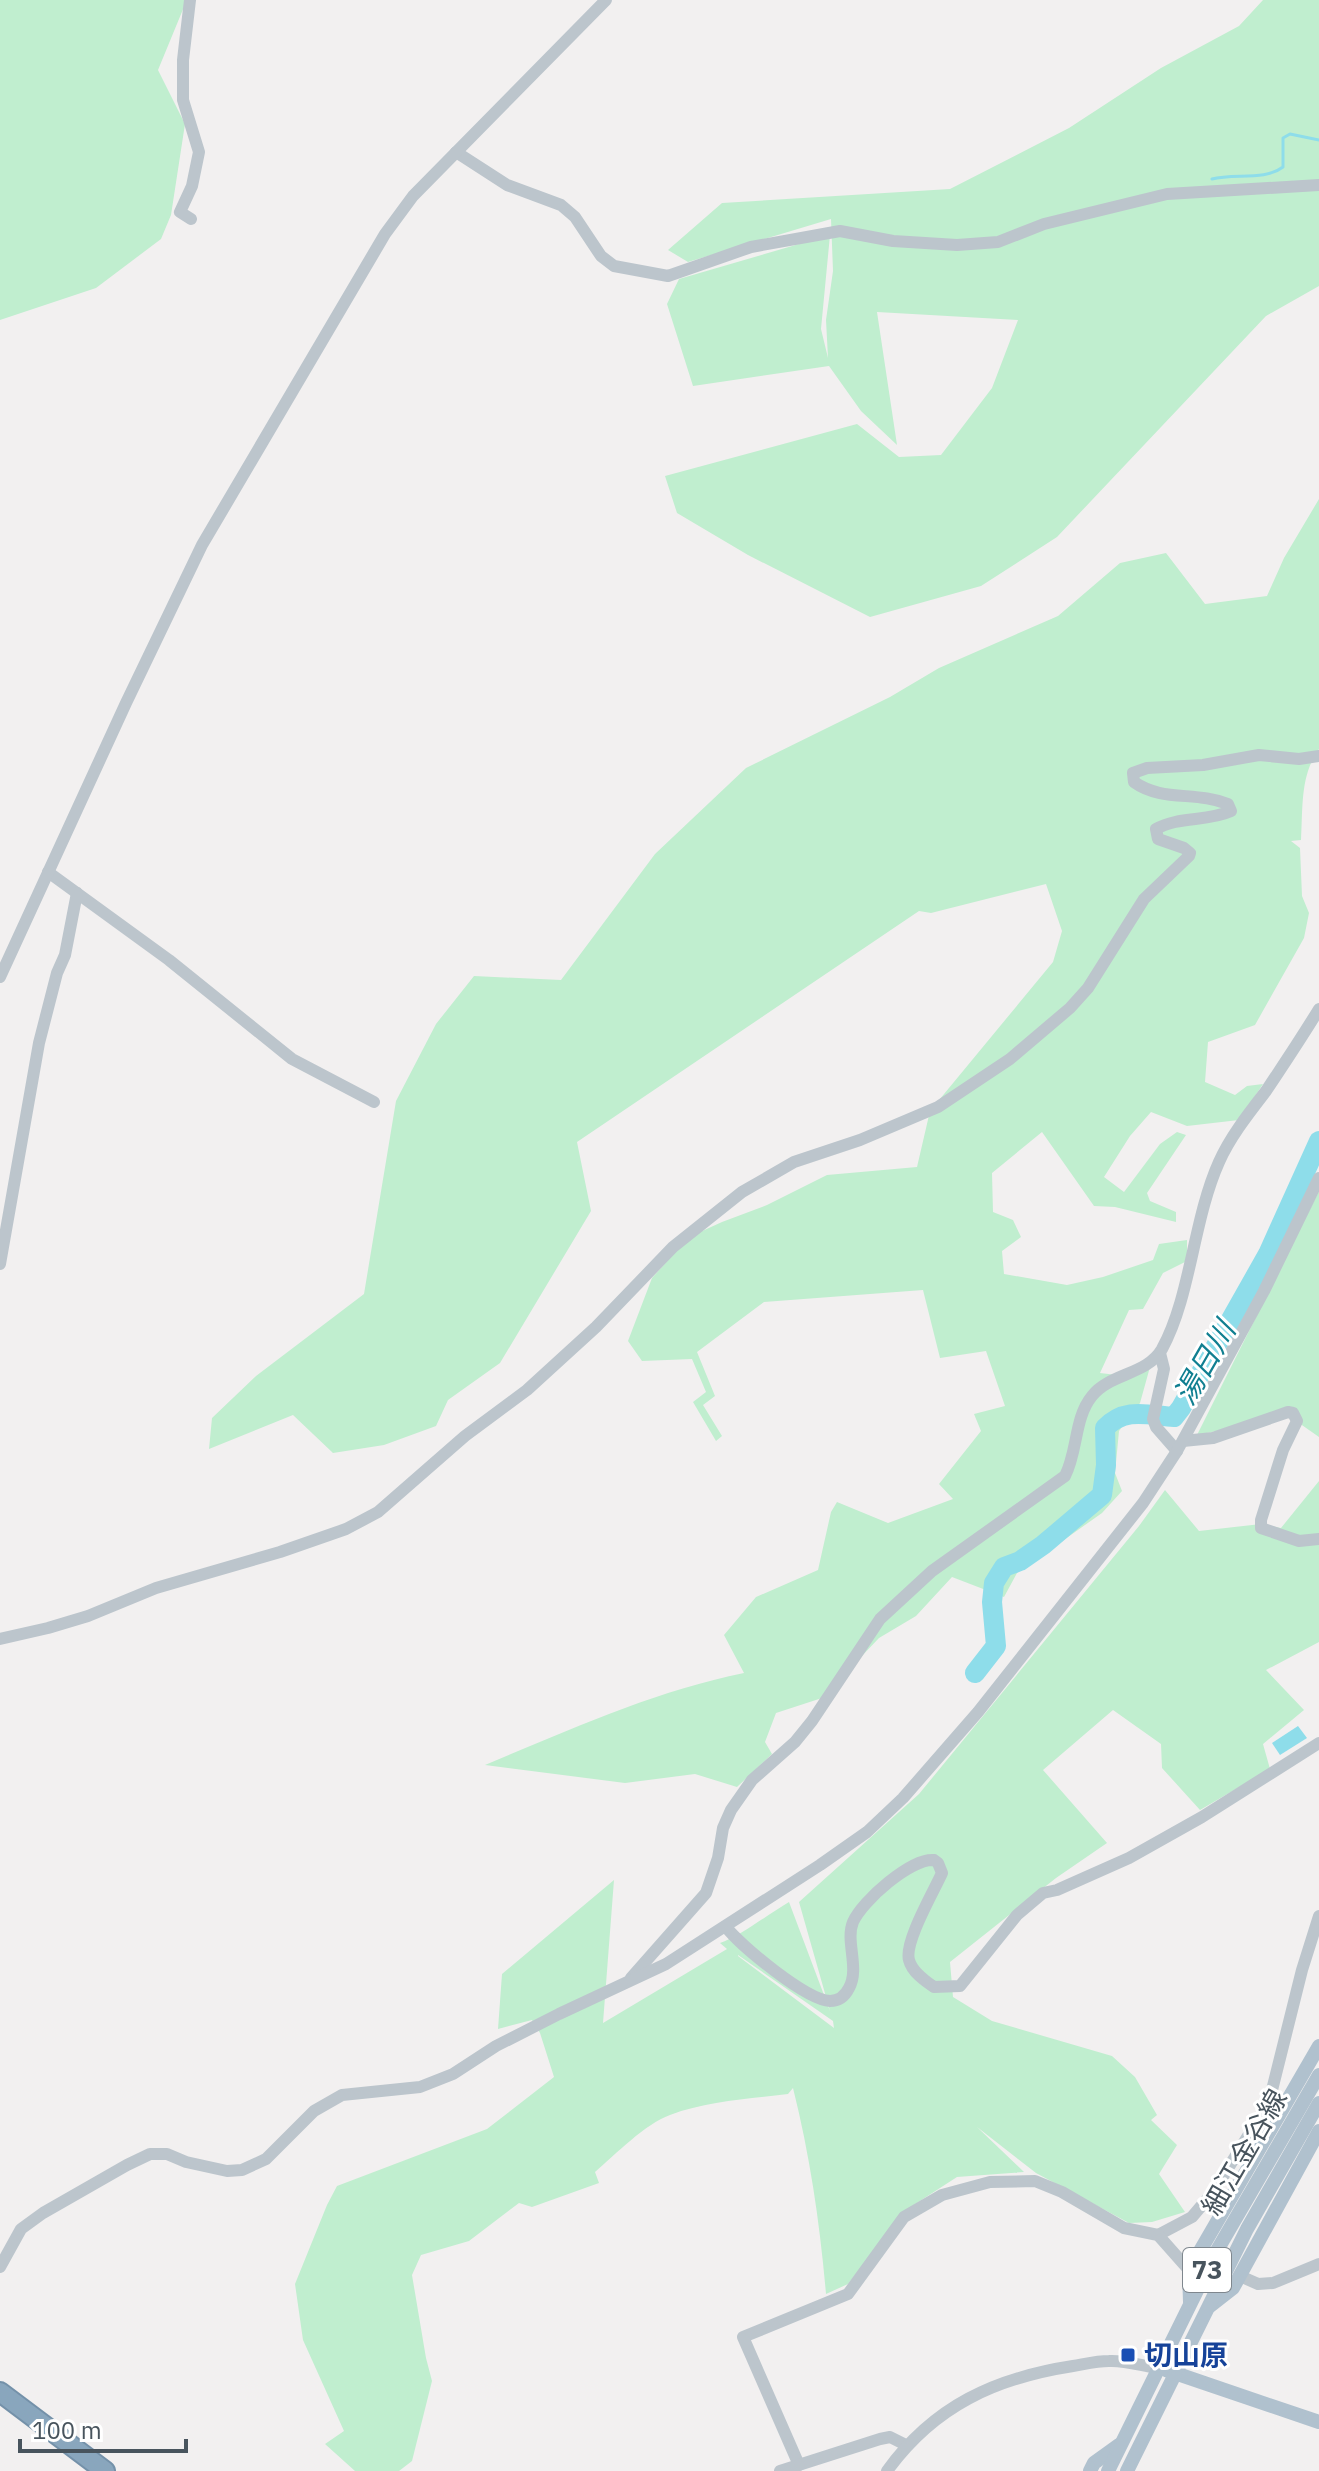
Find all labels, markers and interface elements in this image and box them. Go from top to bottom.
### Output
water label: 湯日川 [1164,1311,1245,1411]
street label: 細江金谷線 [1193,2082,1295,2222]
road number: 73 [1183,2248,1231,2292]
place label: 切山原 [1144,2336,1228,2373]
marker: 切山原 [1119,2346,1137,2364]
scale bar [20,2403,186,2453]
text: 100 m [32,2414,102,2446]

